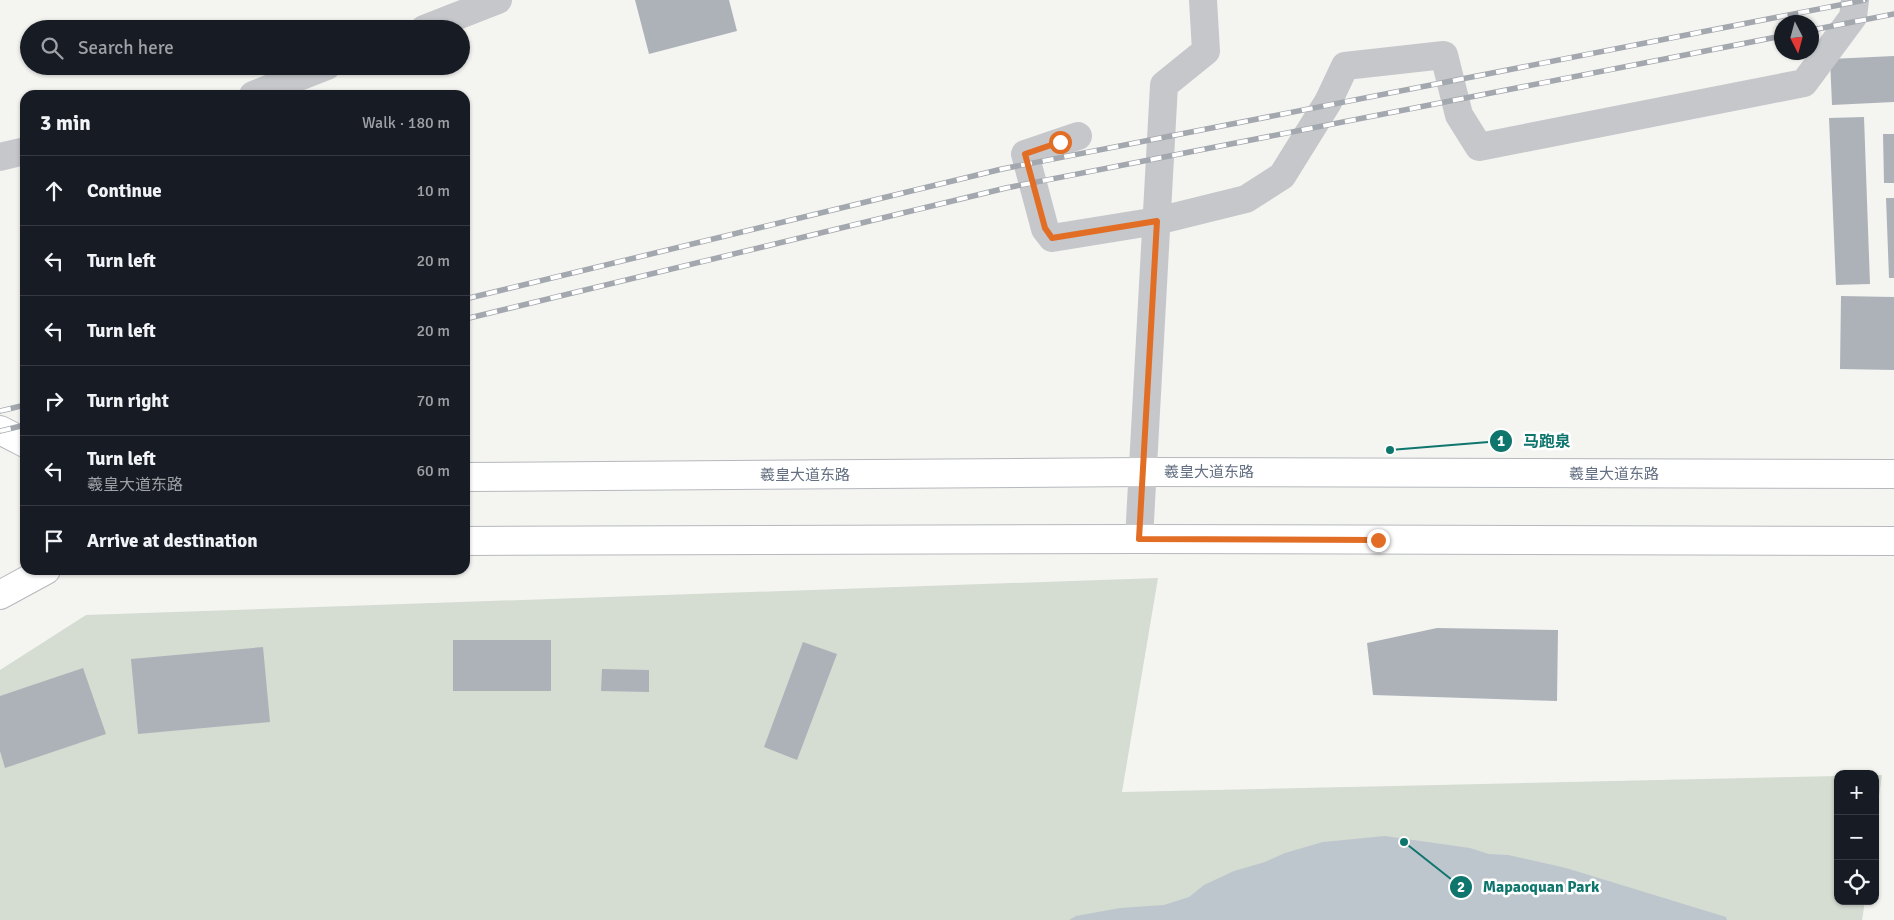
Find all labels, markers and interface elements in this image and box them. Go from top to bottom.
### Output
north arrow [1774,15,1819,60]
search box [20,20,470,75]
icon: search [38,34,66,62]
text: Search here [78,36,174,60]
text: 3 min [40,110,91,136]
text: Walk · 180 m [362,113,450,133]
route start [1049,131,1072,154]
icon: ahead [40,177,68,205]
text: Continue [87,179,162,203]
text: 10 m [416,181,450,201]
icon: left [40,247,68,275]
text: Turn left [87,249,156,273]
text: 20 m [416,251,450,271]
icon: left [40,317,68,345]
text: Turn left [87,319,156,343]
text: 20 m [416,321,450,341]
icon: right [40,387,68,415]
text: Turn right [87,389,169,413]
text: 70 m [416,391,450,411]
callout: 马跑泉 [1488,426,1581,457]
text: 1 [1497,432,1505,450]
text: 马跑泉 [1523,432,1571,452]
text: Turn left [87,447,156,471]
icon: left [40,457,68,485]
text: 60 m [416,461,450,481]
street label: 羲皇大道东路 [1164,463,1254,481]
street label: 羲皇大道东路 [1569,465,1659,483]
street label: 羲皇大道东路 [760,466,850,484]
text: 羲皇大道东路 [87,475,183,495]
icon: arrive [40,527,68,555]
text: Arrive at destination [87,529,258,553]
route end [1367,529,1390,552]
map controls [1834,770,1879,905]
button: + [1834,770,1879,815]
button: − [1834,815,1879,860]
button: locate [1834,860,1879,905]
callout: Mapaoquan Park [1448,871,1610,902]
text: Mapaoquan Park [1483,877,1600,897]
text: 2 [1457,878,1465,896]

